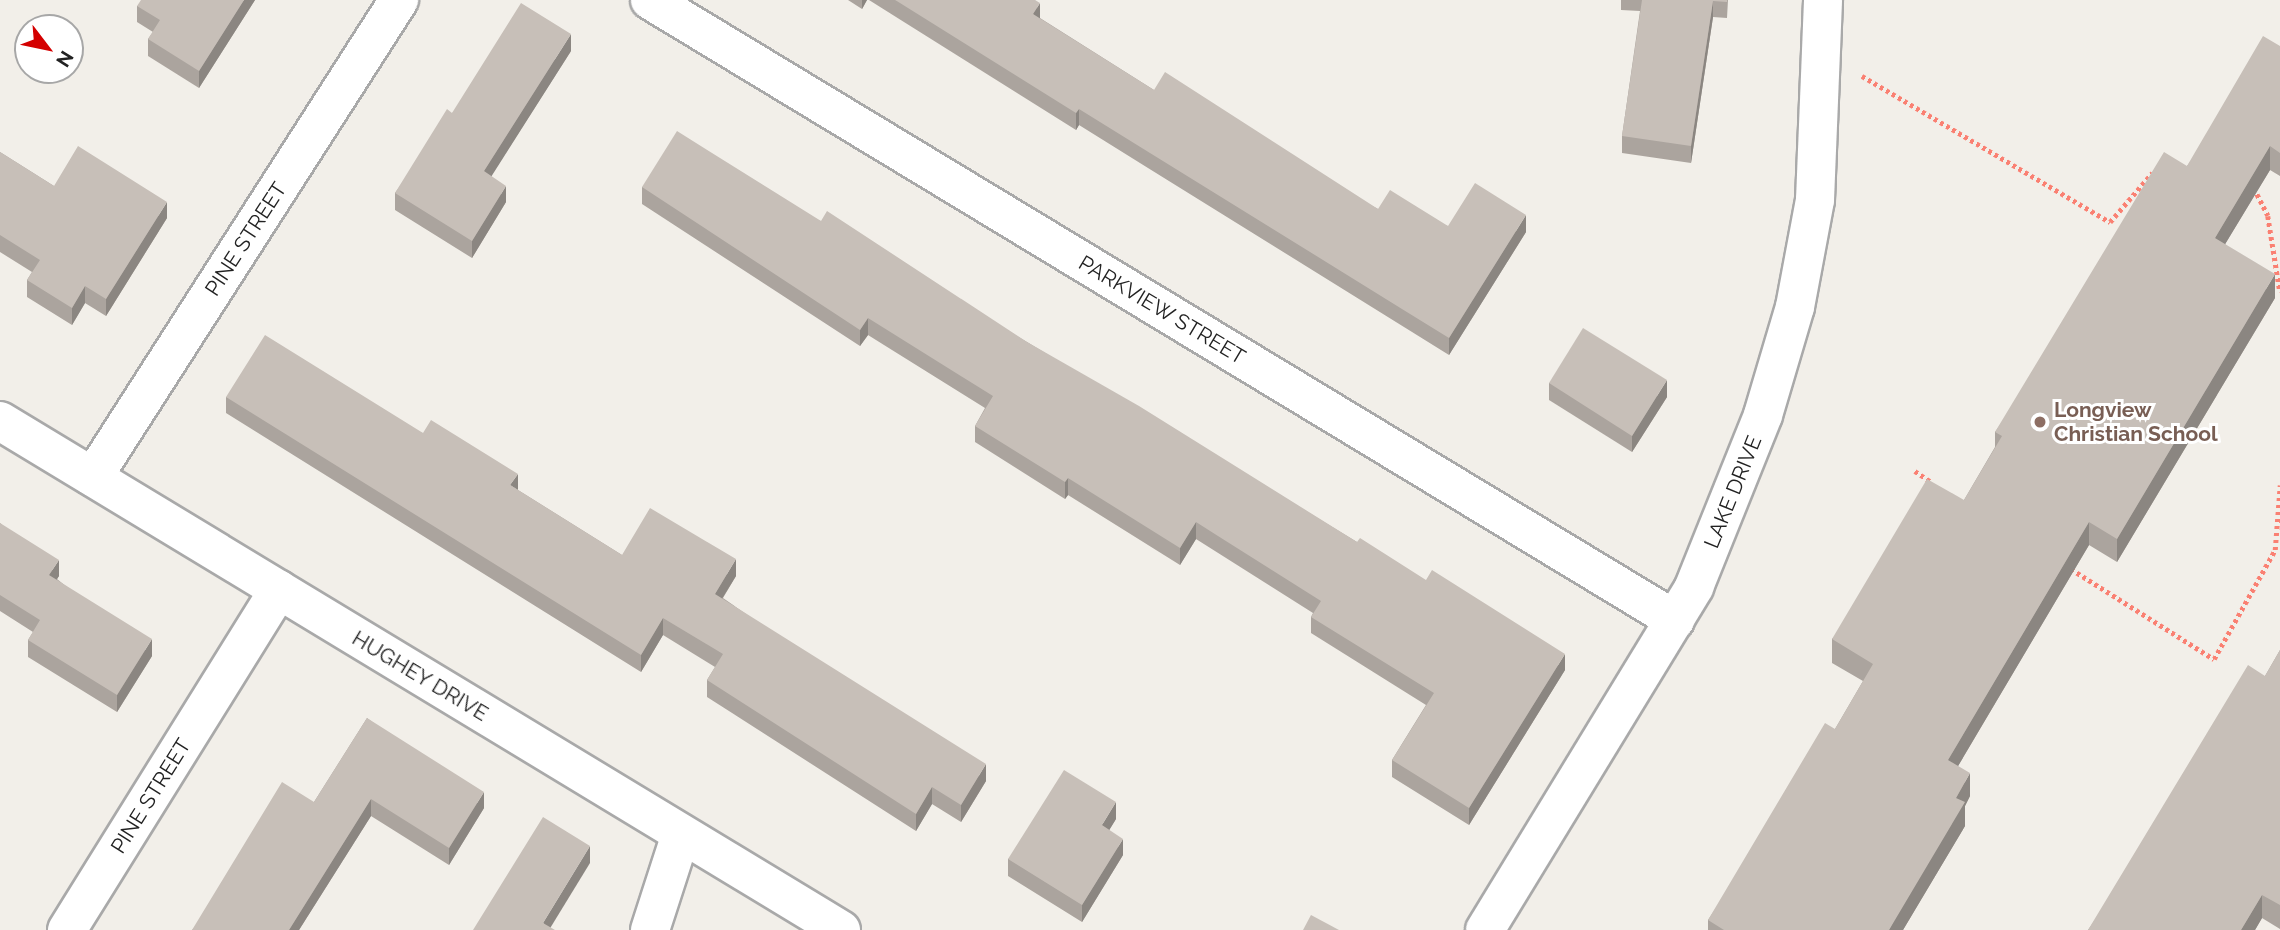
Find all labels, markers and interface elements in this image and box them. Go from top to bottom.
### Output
north arrow [14,14,84,84]
text: N [52,47,78,71]
street label: PINE STREET [200,178,292,300]
street label: PARKVIEW STREET [1074,250,1250,370]
place label: Longview Christian School [2054,397,2218,447]
marker: Longview Christian School [2032,414,2048,430]
street label: LAKE DRIVE [1699,432,1767,552]
street label: HUGHEY DRIVE [347,625,493,727]
street label: PINE STREET [106,734,196,858]

